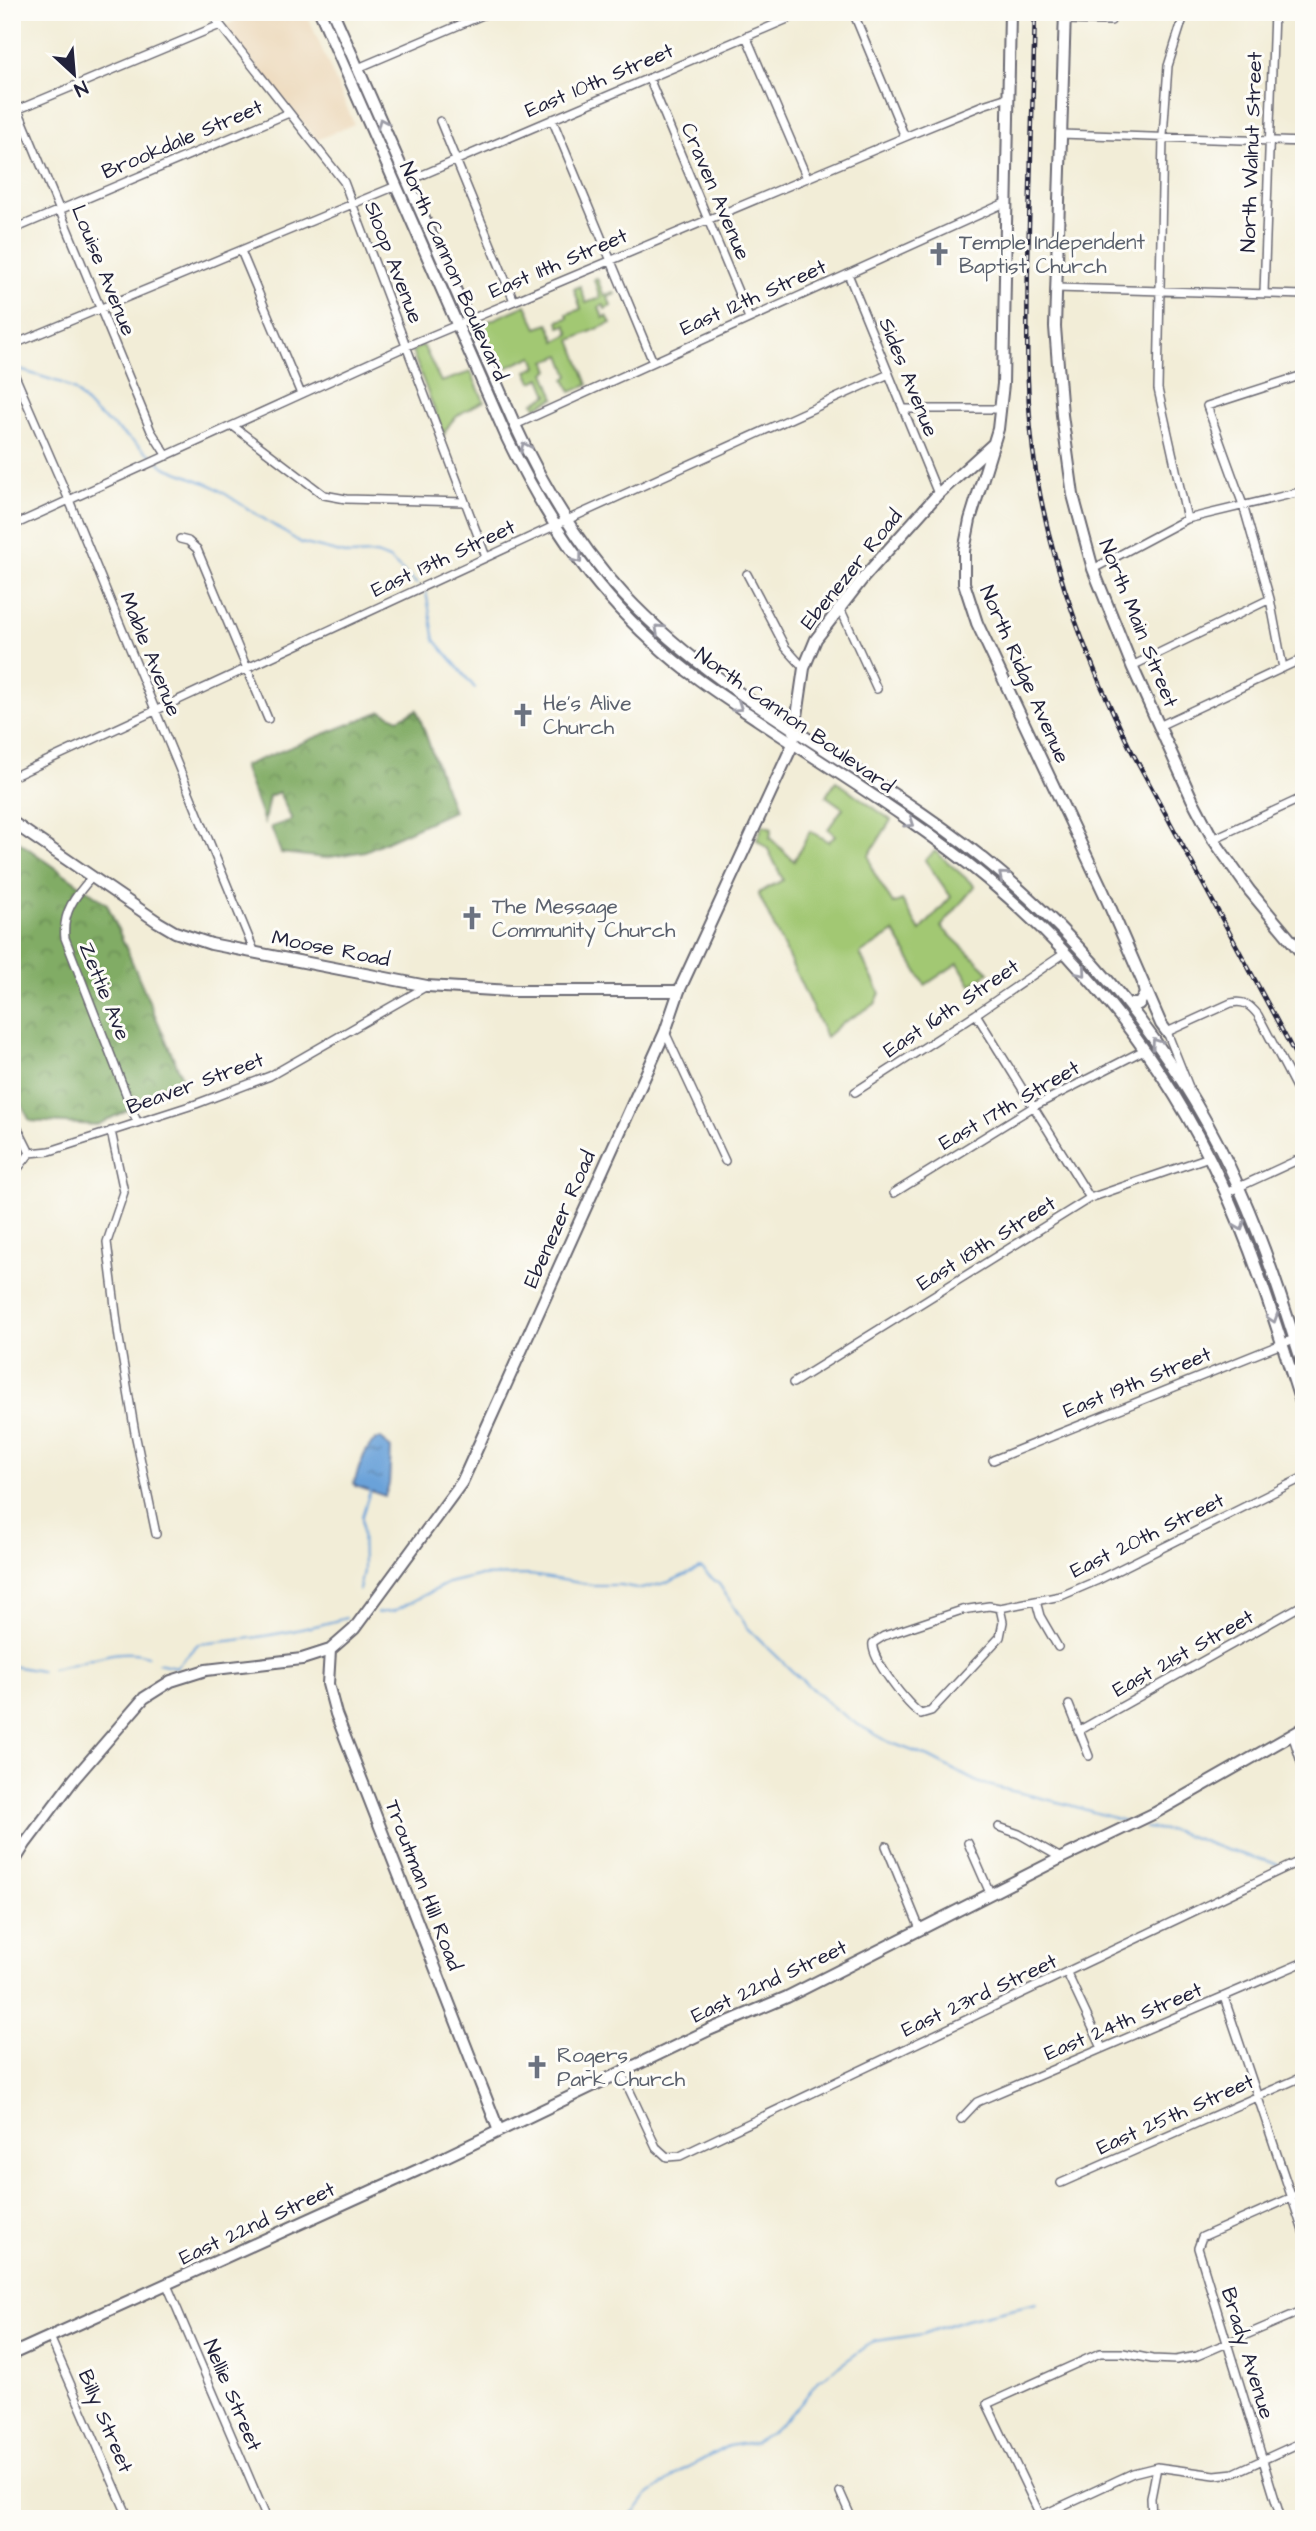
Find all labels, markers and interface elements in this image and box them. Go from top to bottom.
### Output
street label: East 10th Street [521,36,678,125]
north arrow [38,38,108,108]
street label: North Walnut Street [1234,51,1270,253]
text: N [69,73,92,103]
street label: Brookdale Street [97,92,268,186]
one-way arrow [376,117,390,130]
street label: Craven Avenue [674,118,758,264]
street label: North Cannon Boulevard [392,157,515,386]
street label: Sloop Avenue [356,197,430,328]
street label: Louise Avenue [64,200,143,340]
street label: East 11th Street [484,221,632,306]
place label: Temple Independent Baptist Church [959,228,1146,282]
church icon: Temple Independent Baptist Church [925,240,953,268]
street label: East 12th Street [675,252,831,343]
street label: Sides Avenue [871,313,946,441]
one-way arrow [520,442,534,454]
street label: Ebenezer Road [794,503,909,636]
street label: East 13th Street [366,512,520,605]
street label: North Main Street [1092,535,1186,712]
one-way arrow [569,551,582,564]
street label: North Ridge Avenue [971,581,1077,768]
street label: Mable Avenue [113,588,189,720]
one-way arrow [654,625,667,638]
street label: North Cannon Boulevard [689,641,900,800]
place label: He's Alive Church [543,689,632,742]
one-way arrow [731,699,744,712]
church icon: He's Alive Church [509,701,537,729]
one-way arrow [903,815,916,828]
one-way arrow [999,871,1011,884]
place label: The Message Community Church [492,892,676,947]
church icon: The Message Community Church [458,904,486,932]
street label: Moose Road [269,923,393,974]
street label: Zettie Ave [72,938,137,1045]
street label: East 16th Street [877,952,1026,1065]
one-way arrow [1074,964,1086,977]
one-way arrow [1152,1038,1164,1051]
street label: Beaver Street [123,1045,268,1122]
street label: East 17th Street [933,1053,1085,1158]
street label: Ebenezer Road [516,1146,603,1292]
street label: East 18th Street [911,1189,1062,1298]
one-way arrow [1232,1219,1246,1231]
one-way arrow [1265,1312,1280,1324]
street label: East 19th Street [1059,1339,1216,1425]
street label: East 20th Street [1065,1485,1229,1585]
street label: East 21st Street [1107,1602,1260,1704]
street label: Troutman Hill Road [378,1796,470,1975]
street label: East 22nd Street [686,1932,852,2030]
street label: East 23rd Street [897,1946,1062,2044]
street label: East 24th Street [1040,1975,1207,2068]
place label: Rogers Park Church [557,2041,686,2094]
church icon: Rogers Park Church [523,2053,551,2081]
street label: East 25th Street [1092,2067,1259,2162]
street label: East 22nd Street [174,2174,340,2272]
street label: Brady Avenue [1212,2284,1281,2423]
street label: Nellie Street [196,2335,269,2456]
street label: Billy Street [69,2365,140,2478]

